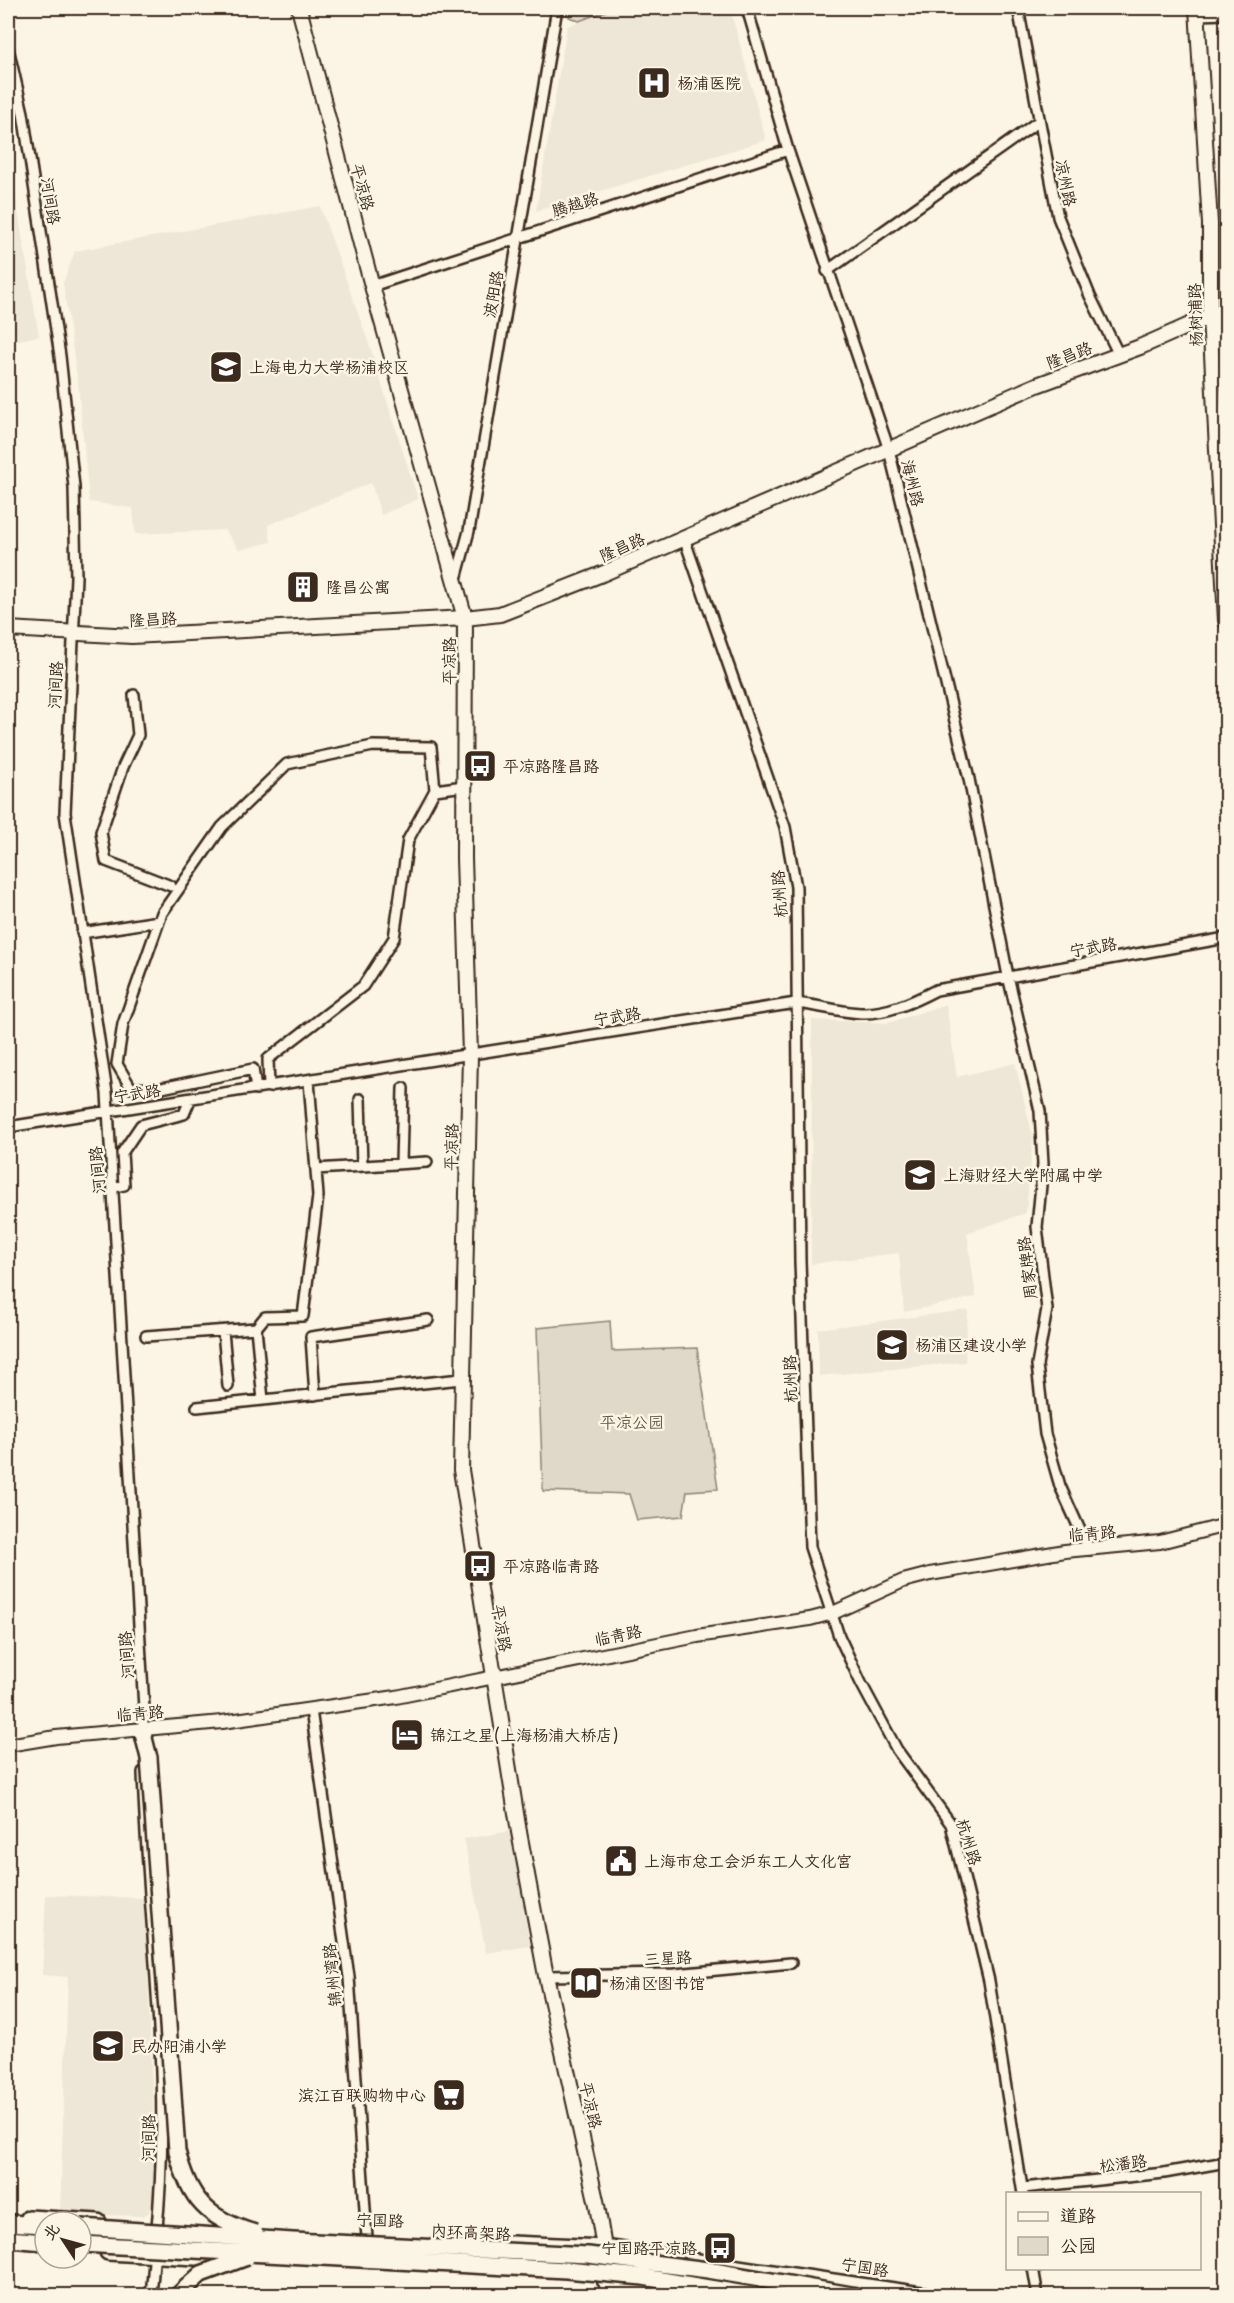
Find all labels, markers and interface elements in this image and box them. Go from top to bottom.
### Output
hospital icon: 杨浦医院 [636,65,672,101]
place label: 杨浦医院 [677,70,741,94]
street label: 凉州路 [1050,157,1084,209]
street label: 平凉路 [346,160,382,213]
street label: 河间路 [36,175,68,226]
street label: 腾越路 [548,185,601,222]
street label: 波阳路 [476,268,508,320]
street label: 杨树浦路 [1181,283,1207,347]
street label: 隆昌路 [1042,334,1095,374]
school or university icon: 上海电力大学杨浦校区 [208,349,244,385]
place label: 上海电力大学杨浦校区 [249,354,409,378]
street label: 海州路 [897,457,931,509]
street label: 隆昌路 [595,525,648,567]
building icon: 隆昌公寓 [285,569,321,605]
place label: 隆昌公寓 [326,574,390,598]
street label: 隆昌路 [128,605,178,631]
street label: 平凉路 [436,637,460,685]
street label: 河间路 [41,660,67,710]
bus stop icon: 平凉路隆昌路 [462,748,498,784]
place label: 平凉路隆昌路 [503,753,599,777]
street label: 杭州路 [764,869,792,919]
street label: 宁武路 [1067,930,1119,962]
street label: 宁武路 [591,999,642,1031]
street label: 宁武路 [111,1076,162,1108]
street label: 平凉路 [437,1123,463,1171]
street label: 河间路 [82,1145,110,1195]
school or university icon: 上海财经大学附属中学 [902,1157,938,1193]
place label: 上海财经大学附属中学 [943,1162,1103,1186]
street label: 周家牌路 [1010,1235,1042,1301]
school or university icon: 杨浦区建设小学 [874,1327,910,1363]
place label: 杨浦区建设小学 [915,1332,1027,1356]
street label: 杭州路 [776,1355,802,1403]
park label: 平凉公园 [600,1409,664,1433]
street label: 临青路 [1067,1518,1117,1546]
bus stop icon: 平凉路临青路 [462,1548,498,1584]
place label: 平凉路临青路 [503,1553,599,1577]
street label: 平凉路 [487,1602,519,1654]
street label: 临青路 [592,1618,644,1650]
street label: 河间路 [111,1630,139,1680]
street label: 临青路 [115,1698,165,1726]
hotel icon: 锦江之星(上海杨浦大桥店) [389,1717,425,1753]
place label: 锦江之星(上海杨浦大桥店) [430,1722,619,1746]
street label: 杭州路 [951,1815,989,1868]
public building icon: 上海市总工会沪东工人文化宫 [603,1843,639,1879]
place label: 上海市总工会沪东工人文化宫 [644,1848,852,1872]
street label: 锦州湾路 [316,1942,346,2008]
street label: 三星路 [643,1944,693,1970]
library icon: 杨浦区图书馆 [568,1965,604,2001]
place label: 杨浦区图书馆 [609,1970,705,1994]
school or university icon: 民办阳浦小学 [90,2028,126,2064]
place label: 民办阳浦小学 [131,2033,227,2057]
supermarket icon: 滨江百联购物中心 [431,2077,467,2113]
street label: 平凉路 [575,2079,609,2131]
place label: 滨江百联购物中心 [298,2082,426,2106]
street label: 河间路 [135,2114,159,2162]
street label: 松潘路 [1098,2147,1148,2177]
legend [1006,2192,1201,2270]
text: 道路 [1060,2201,1096,2228]
street label: 宁国路 [356,2206,404,2232]
north arrow [33,2210,93,2270]
text: 北 [36,2217,64,2244]
street label: 内环高架路 [430,2217,512,2245]
bus stop icon: 宁国路平凉路 [702,2230,738,2266]
text: 公园 [1060,2231,1096,2258]
place label: 宁国路平凉路 [601,2235,697,2259]
street label: 宁国路 [840,2250,891,2282]

